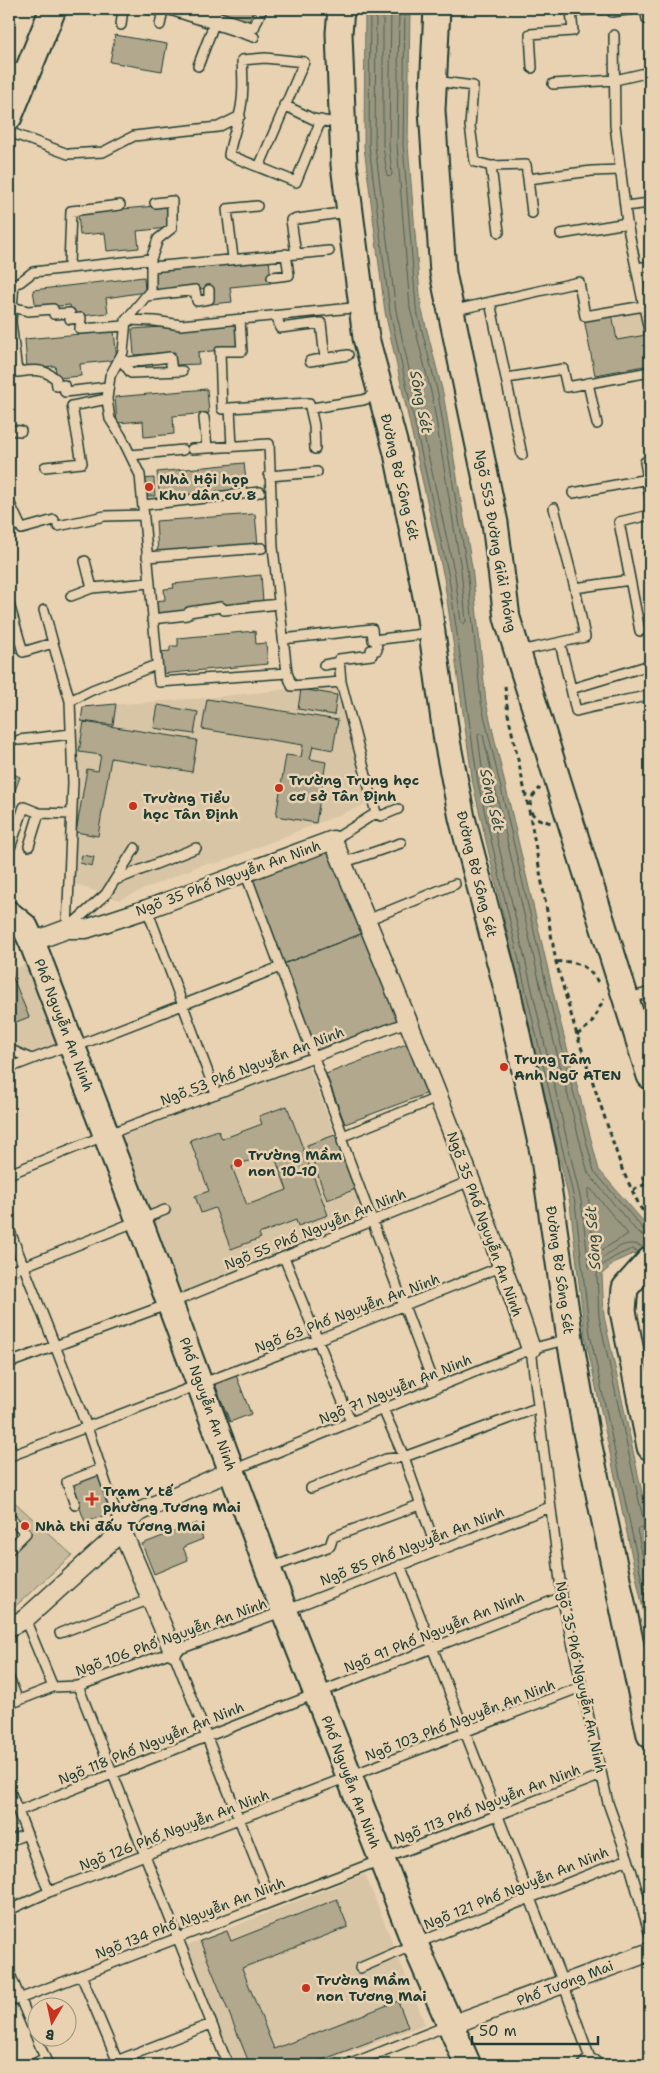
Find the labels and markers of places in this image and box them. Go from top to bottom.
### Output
place label: Nhà Hội họp Khu dân cư 8 [159,470,257,504]
marker: Nhà Hội họp Khu dân cư 8 [143,481,155,493]
place label: Trường Trung học cơ sở Tân Định [289,771,419,805]
marker: Trường Trung học cơ sở Tân Định [273,782,285,794]
place label: Trường Tiểu học Tân Định [143,789,238,823]
marker: Trường Tiểu học Tân Định [127,800,139,812]
place label: Trung Tâm Anh Ngữ ATEN [514,1050,621,1084]
marker: Trung Tâm Anh Ngữ ATEN [498,1061,510,1073]
place label: Trường Mầm non 10-10 [248,1146,342,1180]
marker: Trường Mầm non 10-10 [232,1157,244,1169]
place label: Trạm Y tế phường Tương Mai [103,1482,241,1516]
marker: Trạm Y tế phường Tương Mai [85,1492,99,1506]
place label: Nhà thi đấu Tương Mai [35,1517,205,1535]
marker: Nhà thi đấu Tương Mai [19,1520,31,1532]
place label: Trường Mầm non Tương Mai [316,1971,427,2005]
marker: Trường Mầm non Tương Mai [300,1982,312,1994]

